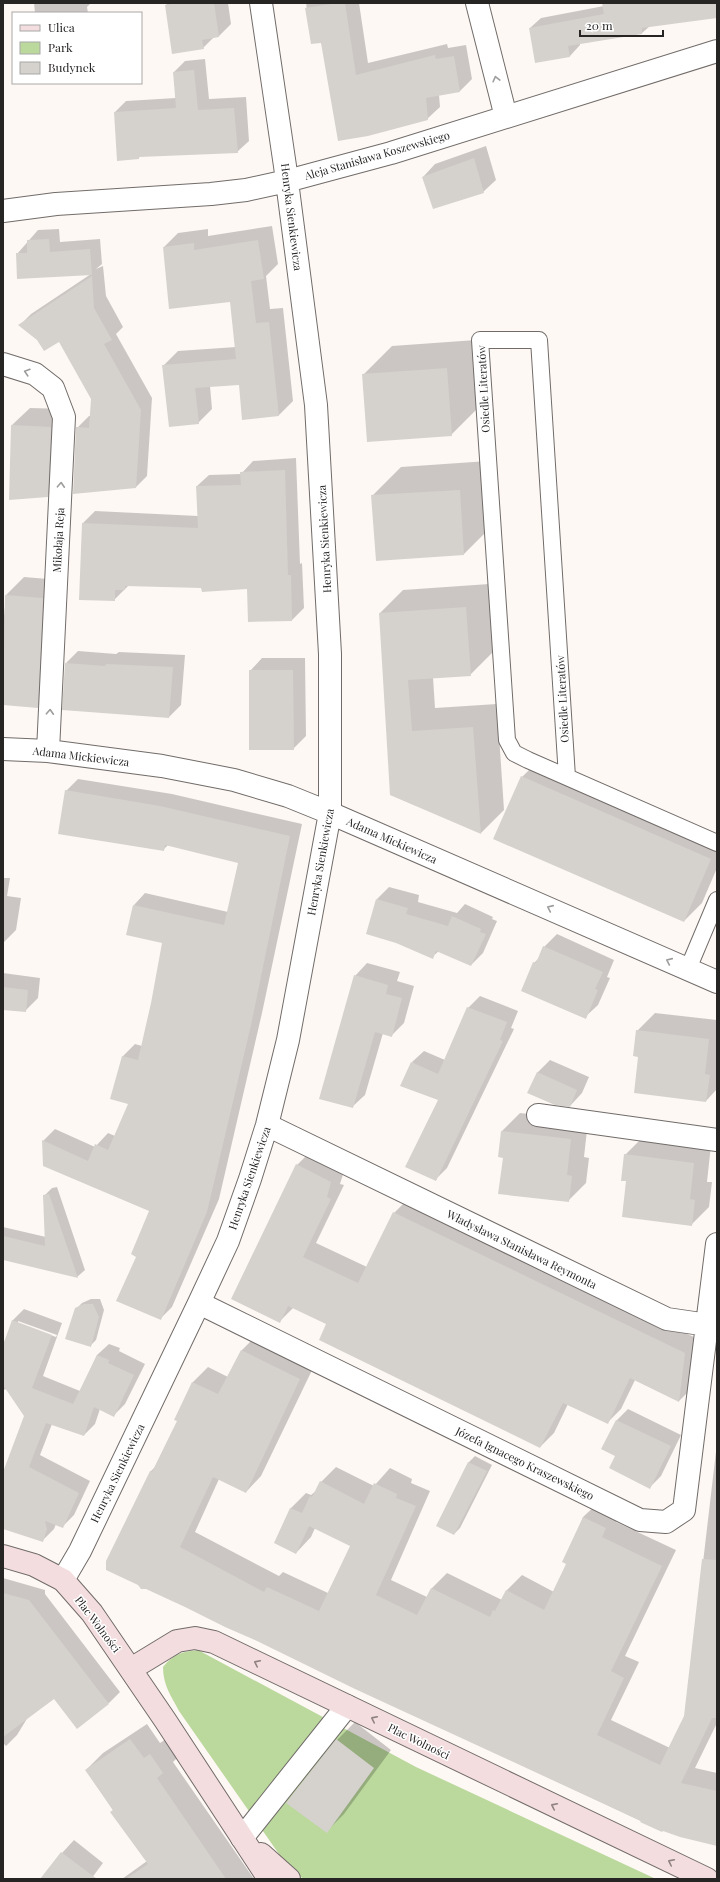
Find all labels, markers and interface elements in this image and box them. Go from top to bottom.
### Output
legend [12,12,142,84]
scale bar [580,12,663,38]
text: 20 m [586,17,613,33]
text: Ulica [48,19,75,35]
text: Park [48,39,73,55]
text: Budynek [48,59,96,75]
one-way arrow [492,76,501,83]
street label: Aleja Stanisława Koszewskiego [302,127,451,183]
street label: Henryka Sienkiewicza [278,162,306,272]
street label: Osiedle Literatów [473,344,493,433]
one-way arrow [24,368,31,377]
one-way arrow [57,482,65,488]
street label: Henryka Sienkiewicza [314,484,334,593]
street label: Mikołaja Reja [49,507,67,573]
street label: Osiedle Literatów [552,654,572,743]
one-way arrow [45,709,54,715]
street label: Adama Mickiewicza [31,743,131,769]
street label: Henryka Sienkiewicza [303,807,337,917]
street label: Adama Mickiewicza [344,813,440,867]
one-way arrow [546,905,553,913]
one-way arrow [665,958,673,966]
street label: Henryka Sienkiewicza [224,1124,274,1232]
street label: Władysława Stanisława Reymonta [444,1206,600,1292]
street label: Henryka Sienkiewicza [87,1421,148,1525]
street label: Józefa Ignacego Kraszewskiego [453,1423,597,1503]
street label: Plac Wolności [72,1593,124,1655]
one-way arrow [254,1660,261,1668]
one-way arrow [371,1716,378,1724]
street label: Plac Wolności [386,1720,452,1762]
one-way arrow [551,1803,559,1811]
one-way arrow [668,1859,676,1867]

